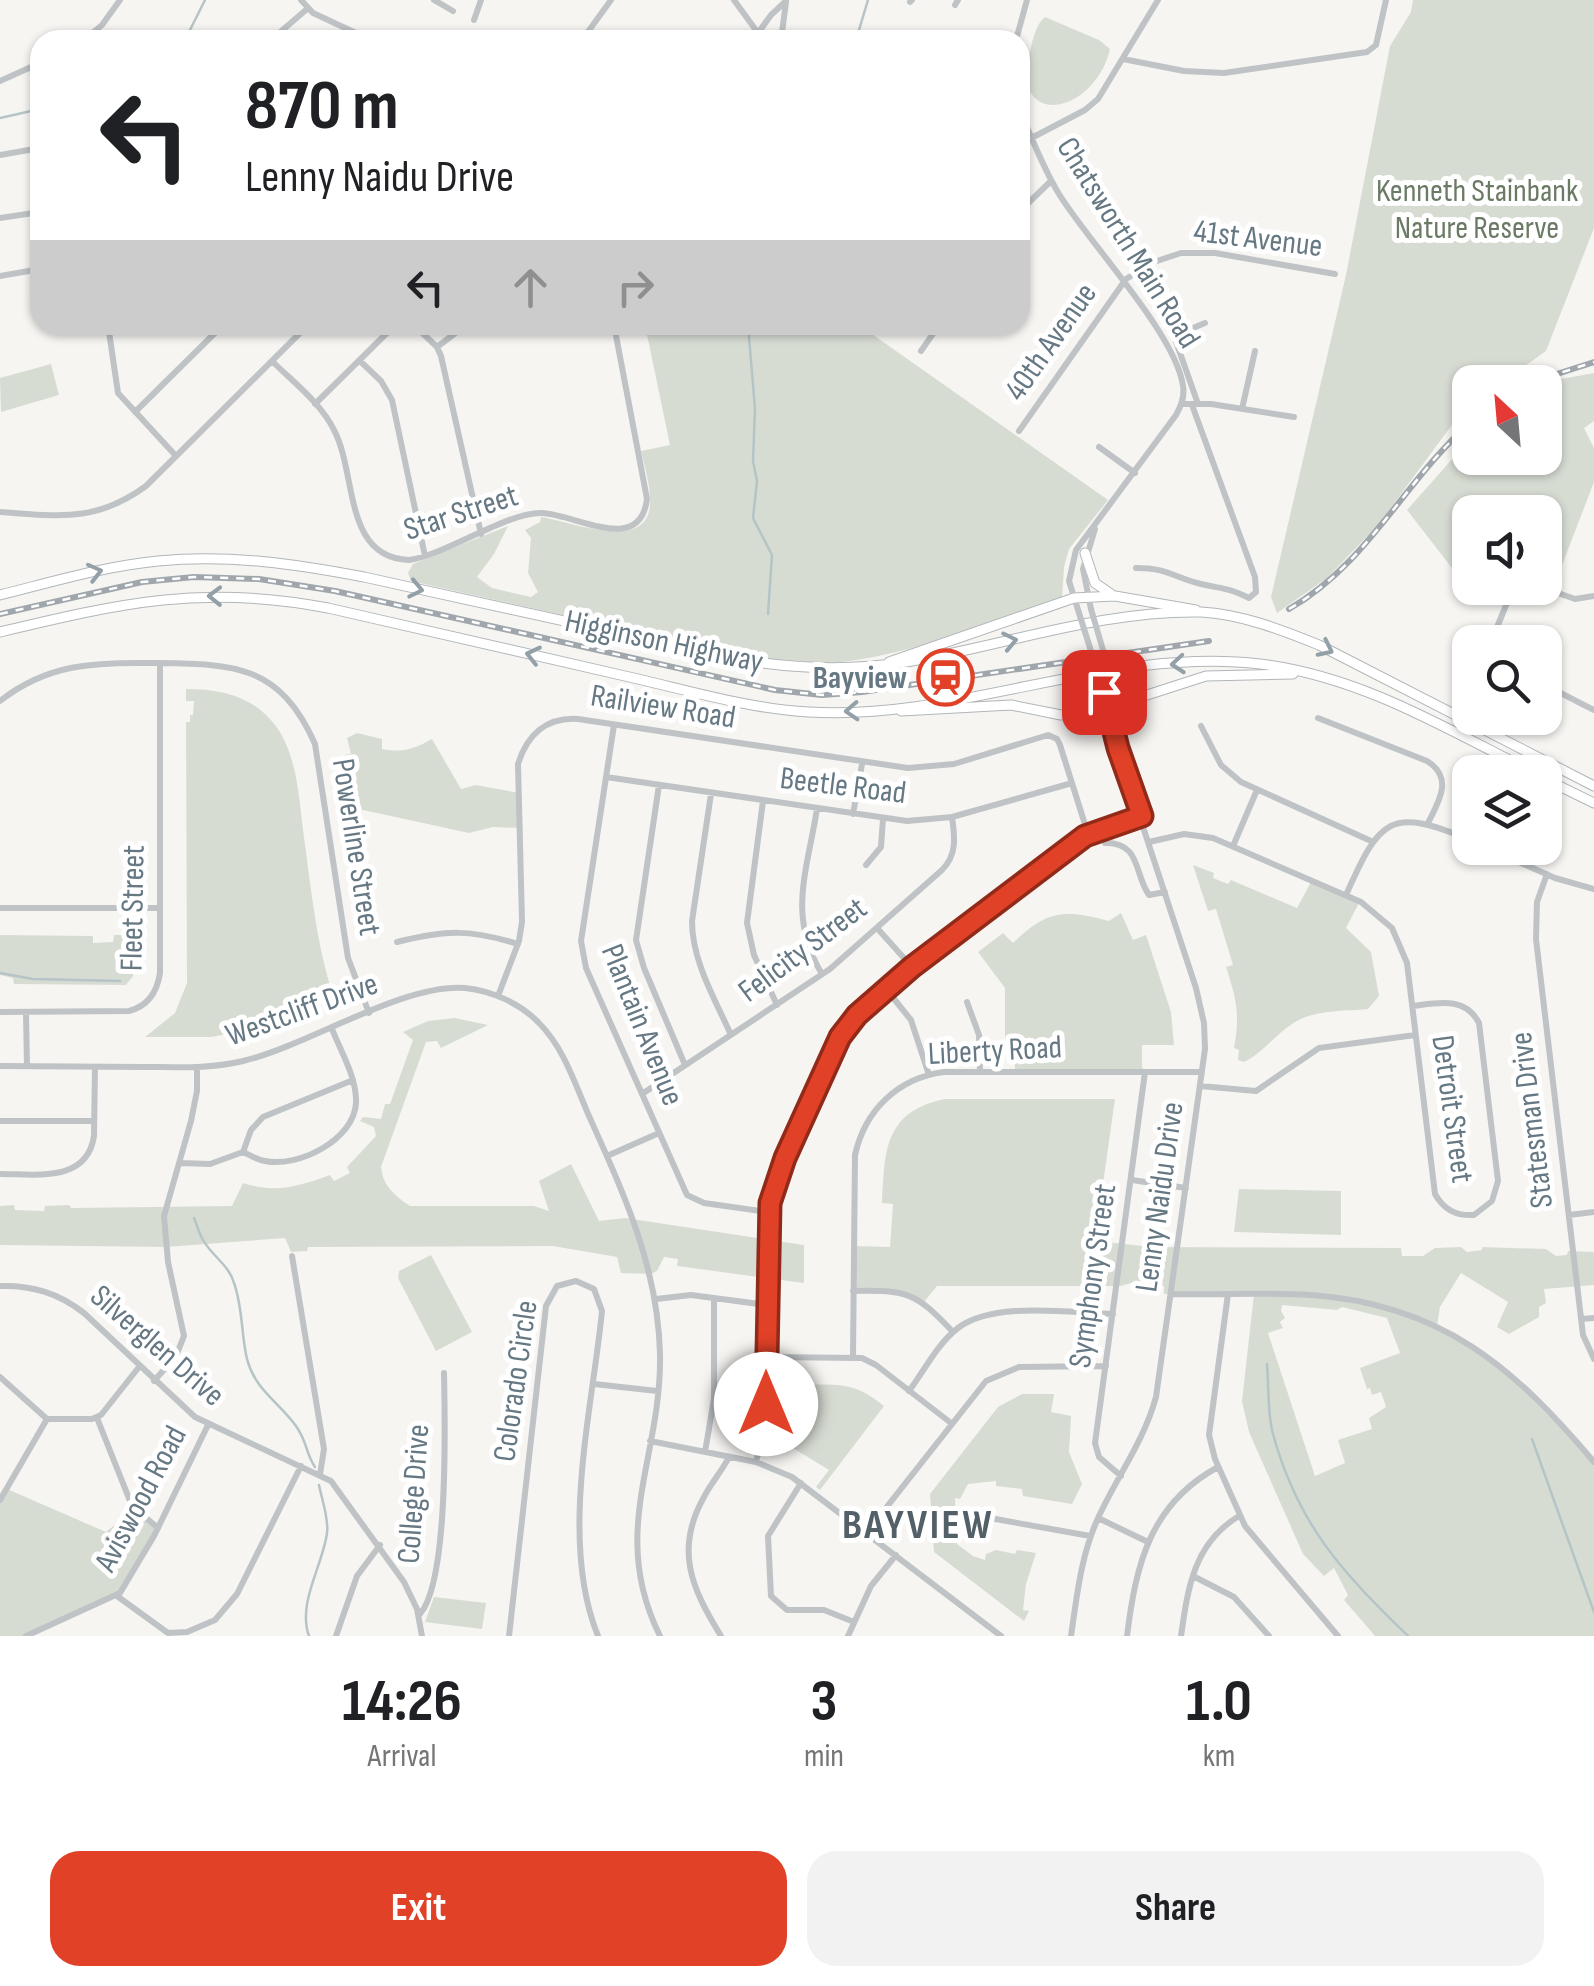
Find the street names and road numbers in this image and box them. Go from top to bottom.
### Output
street label: Chatsworth Main Road [1048,130,1208,356]
street label: 41st Avenue [1191,212,1325,266]
street label: 40th Avenue [996,276,1106,408]
street label: Star Street [399,476,523,550]
street label: Higginson Highway [561,602,767,682]
street label: Railview Road [588,676,738,738]
street label: Powerline Street [323,756,389,938]
street label: Beetle Road [778,759,908,813]
street label: Fleet Street [112,845,154,971]
street label: Felicity Street [731,889,875,1011]
street label: Plantain Avenue [592,939,692,1111]
street label: Westcliff Drive [221,965,383,1055]
street label: Liberty Road [927,1028,1063,1074]
street label: Statesman Drive [1502,1030,1562,1210]
street label: Detroit Street [1422,1033,1482,1185]
street label: Lenny Naidu Drive [1127,1100,1193,1294]
street label: Symphony Street [1061,1182,1125,1370]
street label: Silverglen Drive [82,1277,232,1415]
street label: Colorado Circle [485,1298,547,1464]
street label: Aviswood Road [86,1420,196,1579]
street label: College Drive [390,1423,438,1565]

